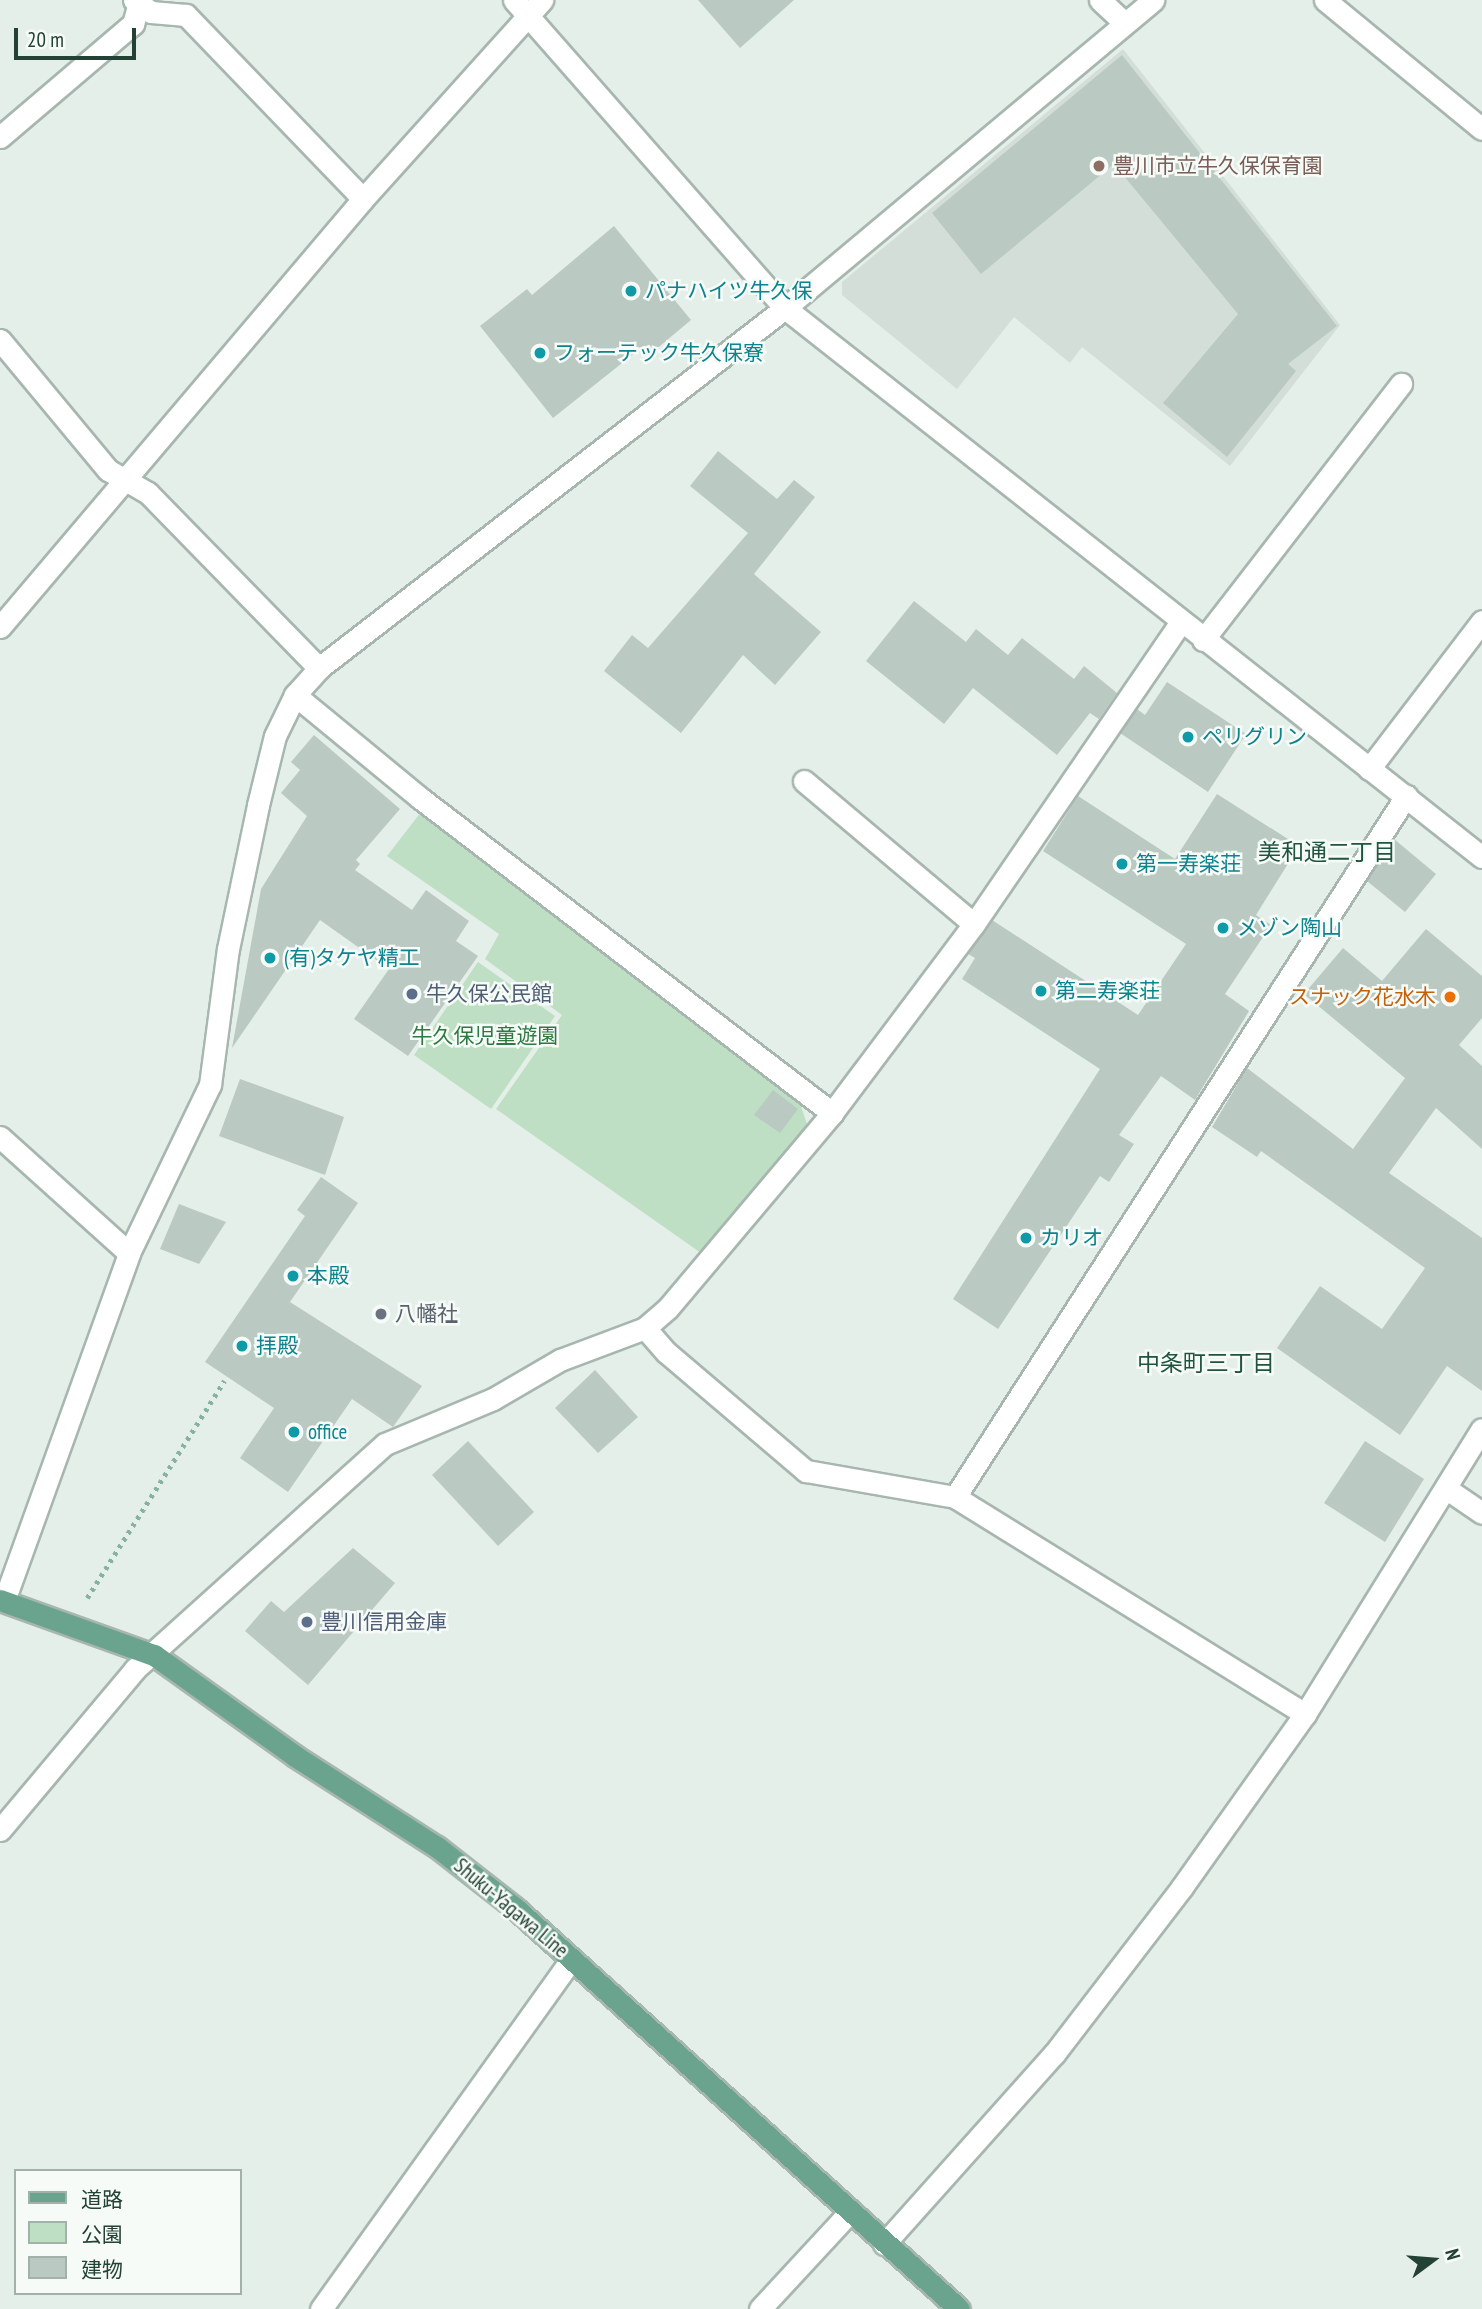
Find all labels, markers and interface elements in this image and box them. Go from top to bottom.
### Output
scale bar [18,14,140,58]
text: 20 m [27,26,64,53]
place label: 豊川市立牛久保保育園 [1113,153,1323,179]
marker: 豊川市立牛久保保育園 [1091,158,1107,174]
place label: パナハイツ牛久保 [645,278,813,304]
marker: パナハイツ牛久保 [623,283,639,299]
place label: フォーテック牛久保寮 [554,340,764,366]
marker: フォーテック牛久保寮 [532,345,548,361]
place label: ペリグリン [1202,724,1307,750]
marker: ペリグリン [1180,729,1196,745]
district label: 美和通二丁目 [1258,838,1396,866]
place label: 第一寿楽荘 [1136,851,1241,877]
marker: 第一寿楽荘 [1114,856,1130,872]
place label: メゾン陶山 [1237,915,1342,941]
marker: メゾン陶山 [1215,920,1231,936]
place label: (有)タケヤ精工 [284,945,420,971]
marker: (有)タケヤ精工 [262,950,278,966]
place label: 第二寿楽荘 [1055,978,1160,1004]
place label: 牛久保公民館 [426,981,552,1007]
marker: 第二寿楽荘 [1033,983,1049,999]
place label: スナック花水木 [1289,984,1436,1010]
marker: 牛久保公民館 [404,986,420,1002]
marker: スナック花水木 [1442,989,1458,1005]
park label: 牛久保児童遊園 [412,1023,558,1049]
place label: カリオ [1040,1225,1103,1251]
marker: カリオ [1018,1230,1034,1246]
place label: 本殿 [307,1263,349,1289]
marker: 本殿 [285,1268,301,1284]
place label: 八幡社 [395,1301,458,1327]
marker: 八幡社 [373,1306,389,1322]
place label: 拝殿 [256,1333,298,1359]
marker: 拝殿 [234,1338,250,1354]
district label: 中条町三丁目 [1137,1349,1275,1377]
place label: office [308,1419,347,1445]
marker: office [286,1424,302,1440]
place label: 豊川信用金庫 [321,1609,447,1635]
marker: 豊川信用金庫 [299,1614,315,1630]
street label: Shuku-Yagawa Line [449,1853,573,1963]
legend [14,2169,242,2295]
text: 道路 [81,2186,123,2213]
text: 公園 [81,2221,123,2248]
north arrow [1398,2225,1468,2295]
text: N [1440,2246,1466,2262]
text: 建物 [81,2256,123,2283]

